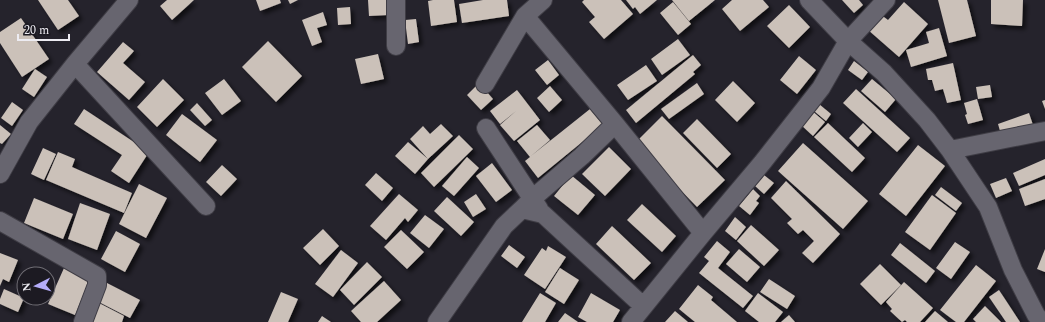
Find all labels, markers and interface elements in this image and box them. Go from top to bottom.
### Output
scale bar [18,16,69,42]
text: 20 m [24,21,49,40]
north arrow [16,266,56,306]
text: N [18,282,35,292]

